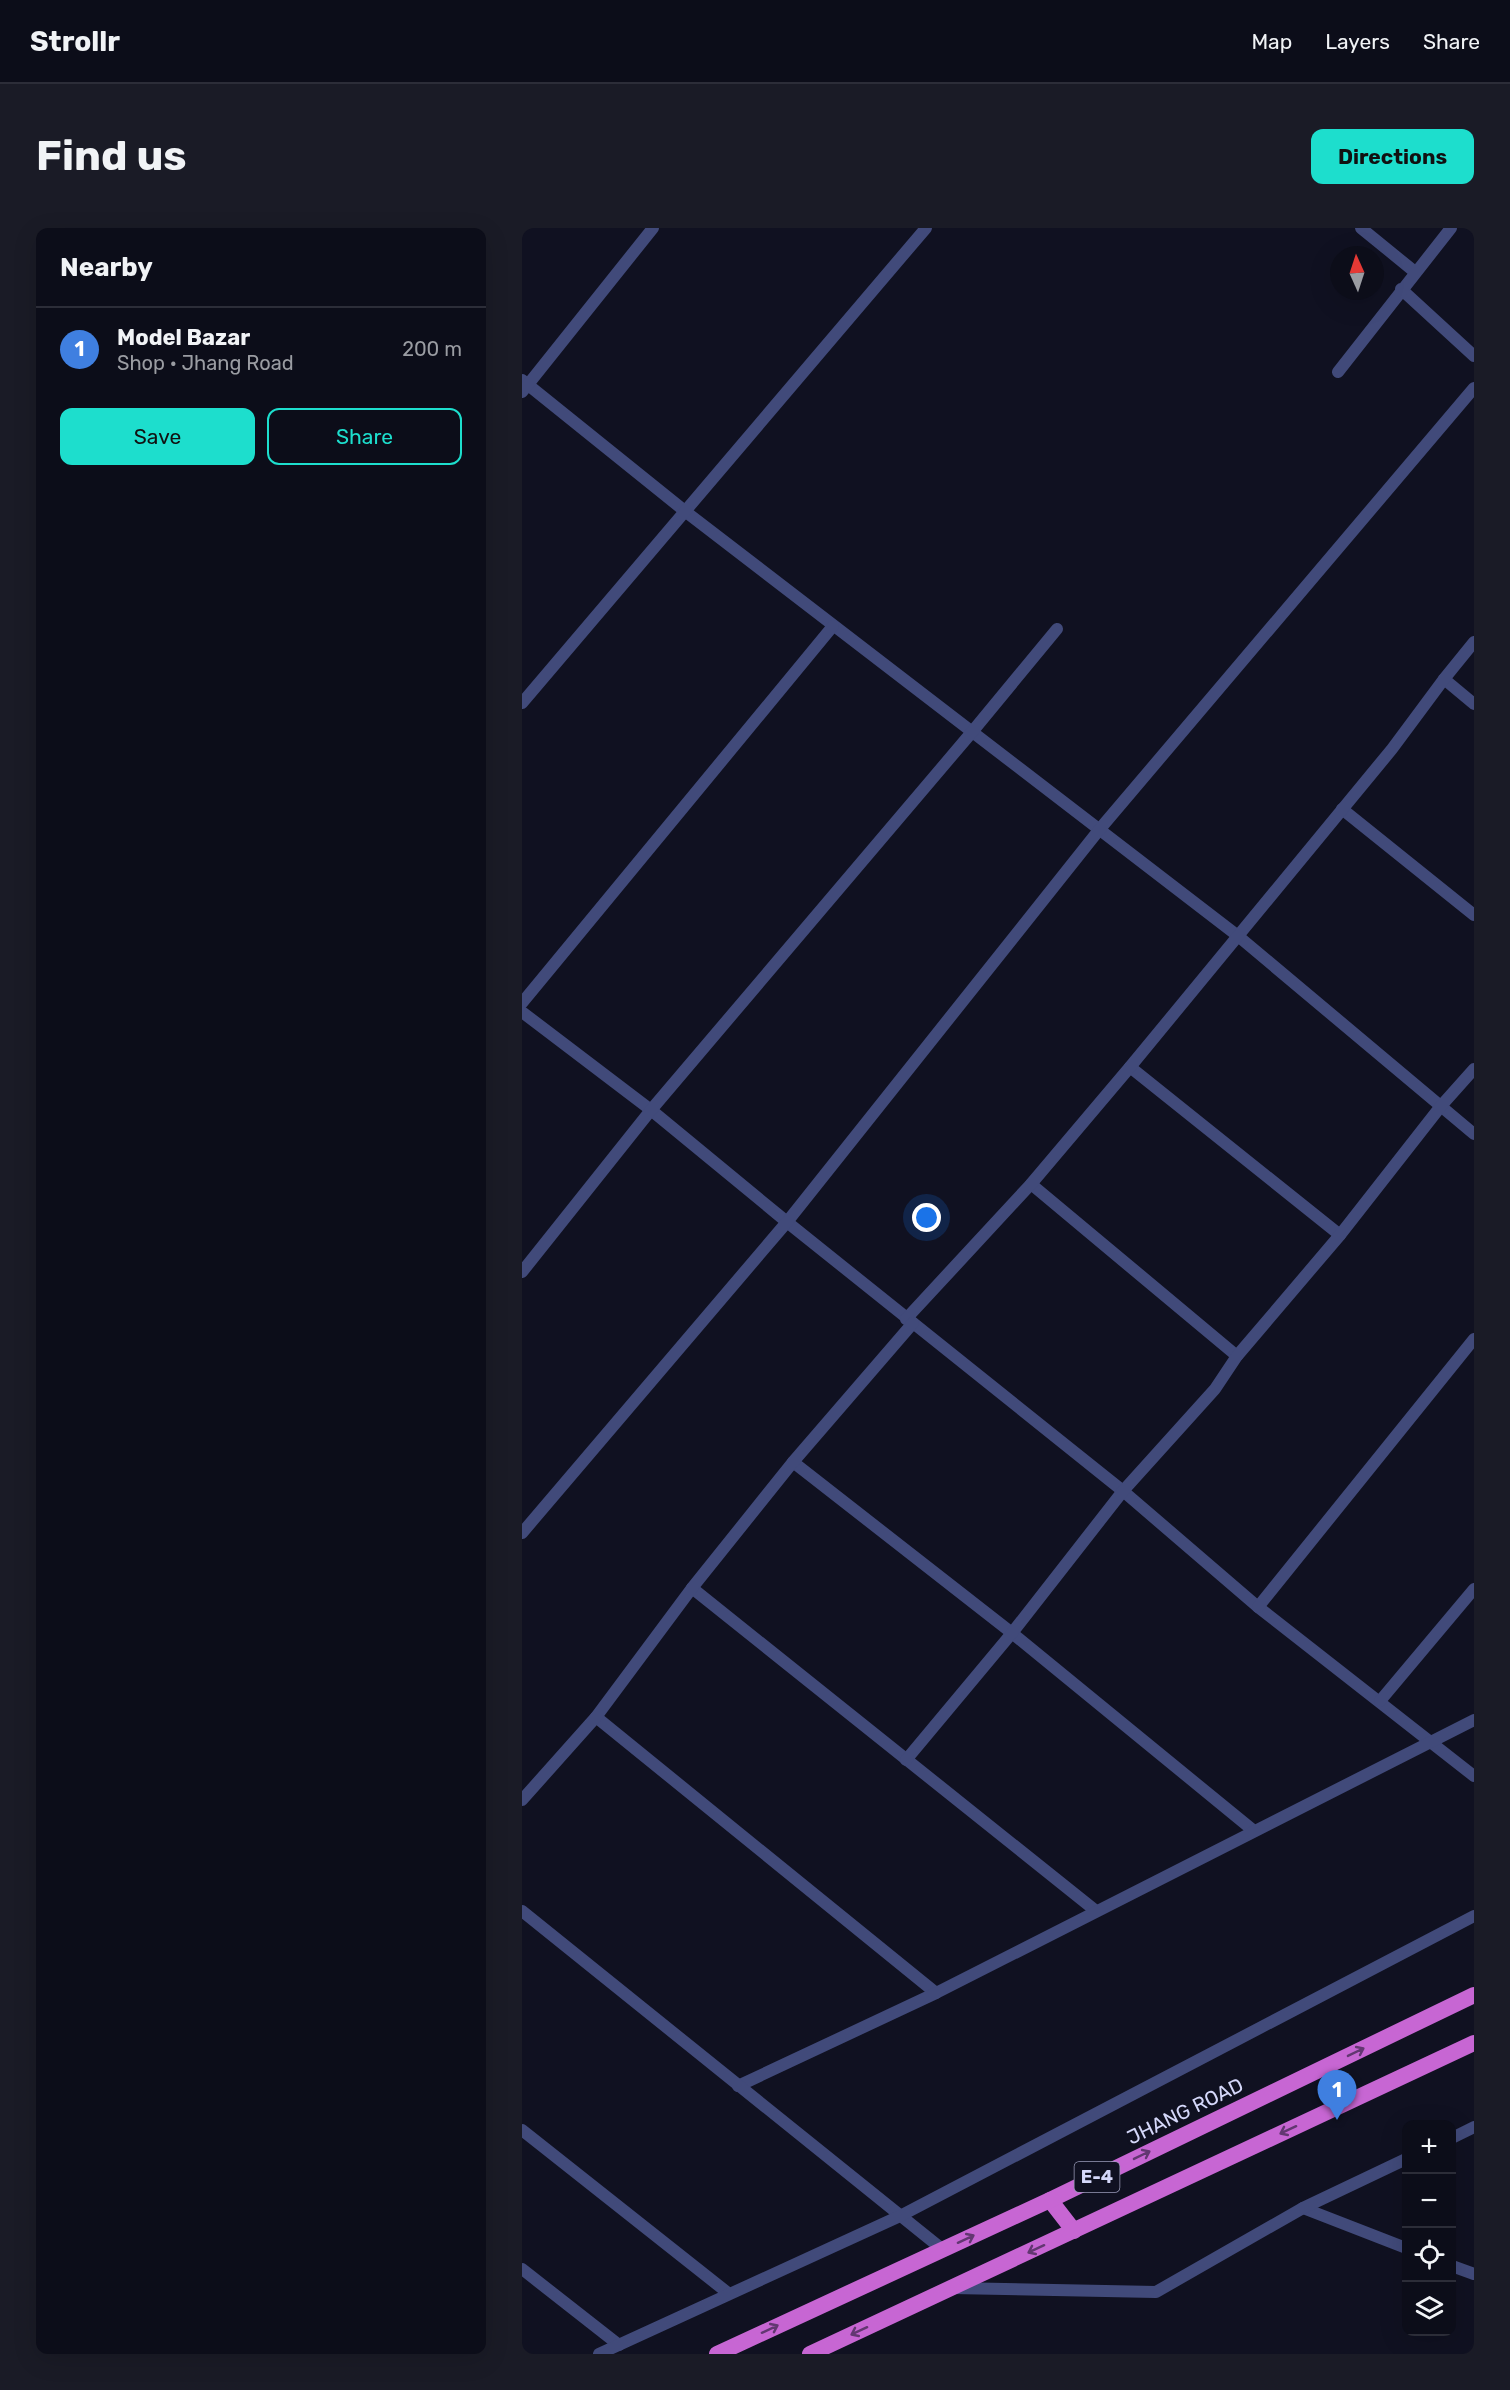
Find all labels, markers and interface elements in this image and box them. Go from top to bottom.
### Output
text: Strollr [30,25,120,58]
text: Map [1251,29,1292,54]
text: Layers [1325,29,1390,54]
text: Share [1423,29,1480,54]
button: Directions [1311,129,1474,184]
text: Find us [36,131,187,181]
north arrow [1330,246,1384,300]
text: Nearby [60,252,153,283]
text: Model Bazar [117,324,250,351]
text: 1 [75,337,84,361]
text: 200 m [402,337,462,361]
text: Shop · Jhang Road [117,351,294,375]
button: Save [60,408,255,465]
button: Share [267,408,462,465]
your location [912,1203,941,1232]
one-way arrow [1346,2046,1364,2058]
pin: 1 [1318,2070,1356,2120]
street label: JHANG ROAD [1123,2073,1247,2149]
map controls [1402,2120,1456,2336]
button: + [1402,2120,1456,2174]
one-way arrow [1280,2125,1298,2137]
one-way arrow [1133,2149,1151,2161]
road number: E-4 [1074,2162,1120,2192]
button: − [1402,2174,1456,2228]
button: locate [1402,2228,1456,2282]
one-way arrow [956,2232,974,2244]
one-way arrow [1027,2244,1045,2255]
button: layers [1402,2282,1456,2336]
one-way arrow [760,2323,778,2335]
one-way arrow [850,2326,868,2338]

